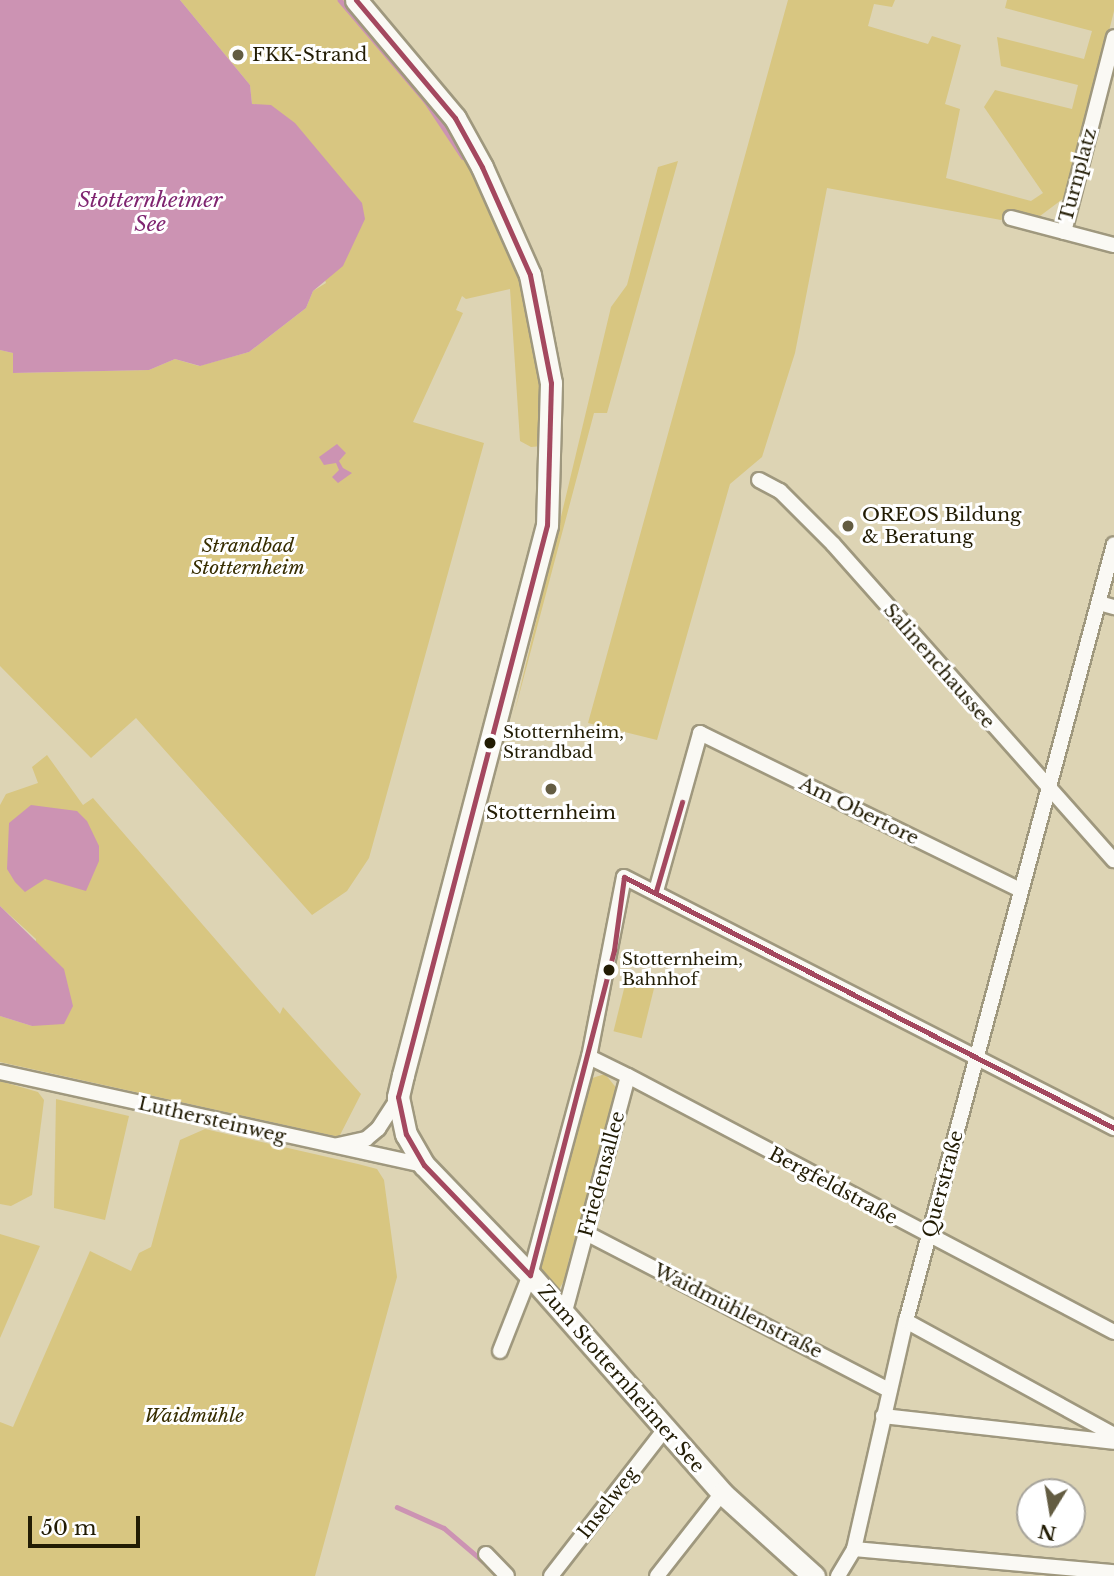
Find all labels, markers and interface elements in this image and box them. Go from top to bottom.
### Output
place label: FKK-Strand [252,44,367,66]
marker: FKK-Strand [230,47,246,63]
street label: Turnplatz [1055,125,1101,225]
water label: Stotternheimer See [78,187,222,237]
place label: OREOS Bildung & Beratung [862,504,1021,548]
marker: OREOS Bildung & Beratung [840,518,856,534]
park label: Strandbad Stotternheim [191,535,305,579]
street label: Salinenchaussee [879,599,999,733]
place label: Stotternheim, Strandbad [503,723,624,763]
marker: Stotternheim, Strandbad [483,736,497,750]
street label: Am Obertore [795,772,923,850]
marker: Stotternheim [541,779,561,799]
place label: Stotternheim [486,802,616,824]
place label: Stotternheim, Bahnhof [622,950,743,990]
marker: Stotternheim, Bahnhof [602,963,616,977]
street label: Luthersteinweg [136,1092,288,1148]
street label: Friedensallee [574,1109,630,1239]
street label: Querstraße [918,1128,968,1240]
street label: Bergfeldstraße [765,1142,901,1230]
street label: Waidmühlenstraße [650,1259,826,1363]
street label: Zum Stotternheimer See [533,1280,709,1478]
park label: Waidmühle [144,1405,244,1427]
street label: Inselweg [573,1463,643,1543]
north arrow [1016,1478,1086,1548]
scale bar [32,1502,144,1546]
text: 50 m [41,1515,96,1541]
text: N [1036,1519,1058,1545]

